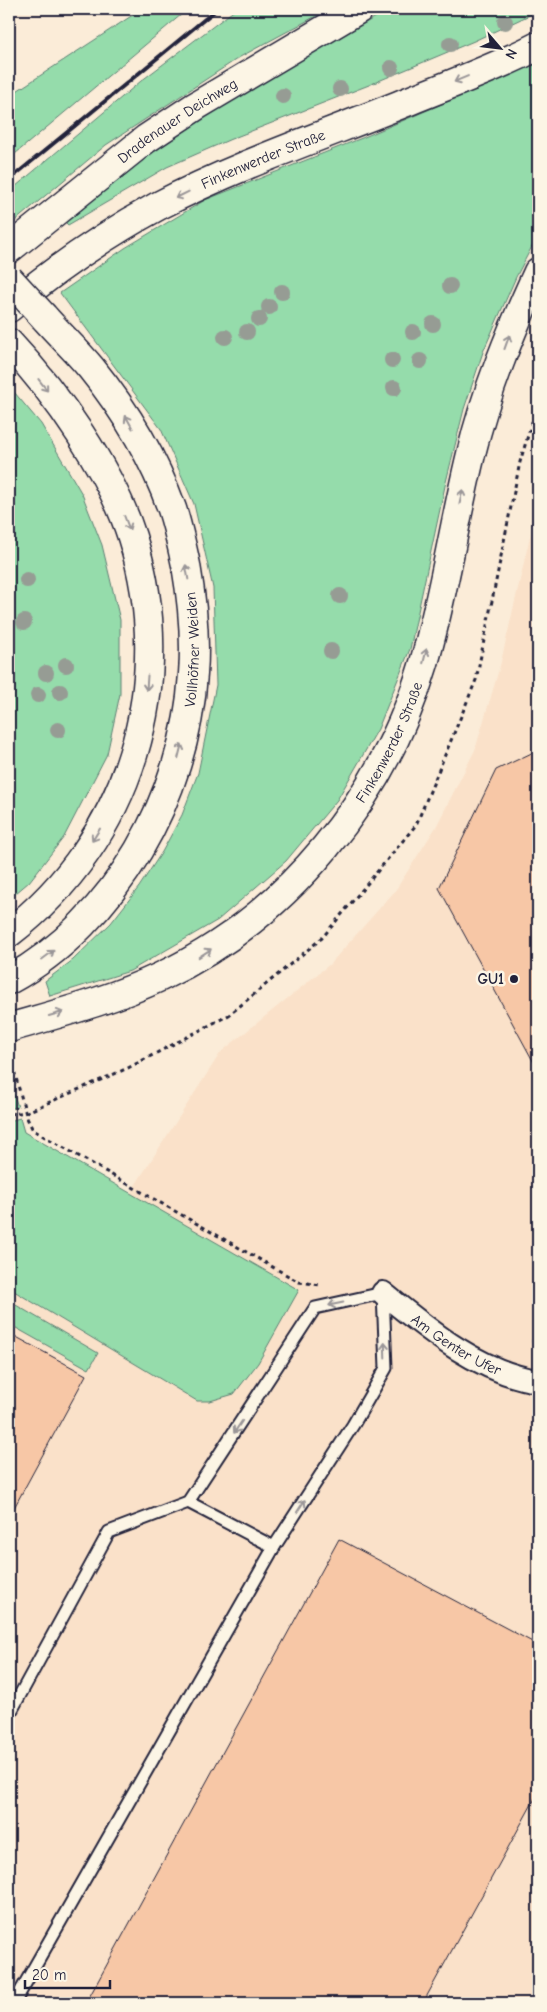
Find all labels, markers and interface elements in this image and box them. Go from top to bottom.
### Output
north arrow [474,22,524,72]
text: N [501,46,521,62]
street label: Dradenauer Deichweg [114,74,241,167]
one-way arrow [454,75,469,85]
street label: Finkenwerder Straße [198,125,328,193]
one-way arrow [175,191,190,200]
one-way arrow [503,334,512,350]
one-way arrow [38,378,49,391]
one-way arrow [124,414,134,429]
one-way arrow [457,490,467,506]
one-way arrow [123,515,132,530]
one-way arrow [181,565,191,581]
street label: Vollhöfner Weiden [181,591,203,708]
one-way arrow [421,648,430,664]
one-way arrow [142,675,151,691]
street label: Finkenwerder Straße [352,679,426,806]
one-way arrow [176,743,185,759]
one-way arrow [91,828,101,842]
one-way arrow [198,947,212,957]
one-way arrow [41,949,54,960]
place label: GU1 [477,970,504,988]
marker: GU1 [508,973,520,985]
one-way arrow [47,1009,63,1019]
one-way arrow [328,1300,344,1309]
street label: Am Genter Ufer [407,1310,504,1379]
one-way arrow [380,1342,390,1358]
one-way arrow [233,1420,243,1434]
one-way arrow [296,1499,306,1513]
scale bar [25,1957,110,1989]
text: 20 m [32,1966,66,1984]

